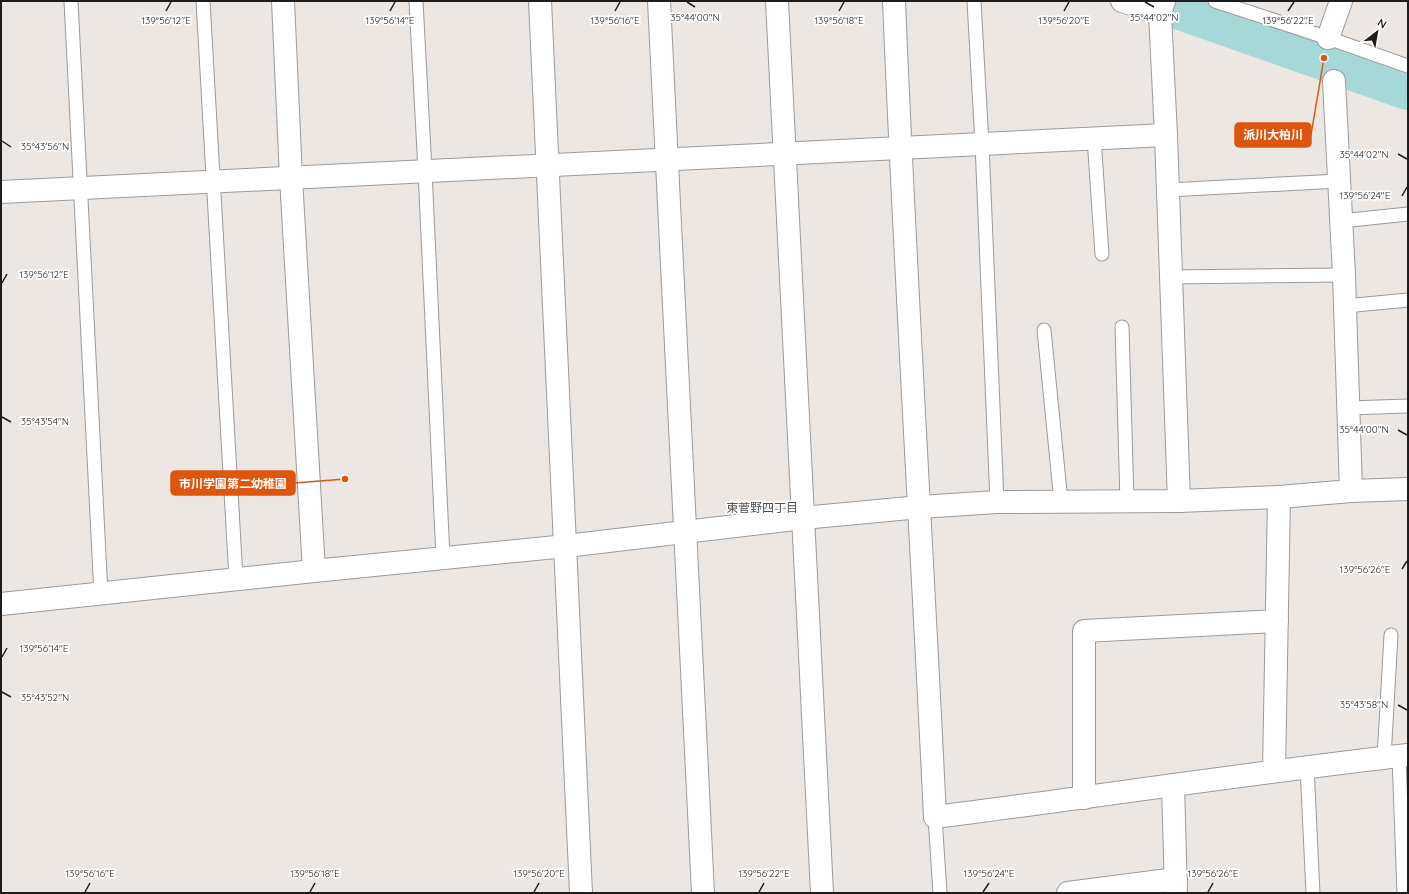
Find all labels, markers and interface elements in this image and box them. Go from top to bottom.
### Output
text: 35°44'00"N [670,11,720,24]
text: 35°44'02"N [1129,11,1179,24]
north arrow [1357,12,1397,52]
text: 139°56'12"E [141,14,191,27]
text: 139°56'14"E [366,14,415,27]
text: 139°56'16"E [590,14,640,27]
text: 139°56'18"E [814,14,864,27]
text: 139°56'20"E [1038,14,1090,27]
text: 139°56'22"E [1262,14,1314,27]
text: N [1375,15,1389,32]
callout: 派川大柏川 [1235,123,1311,147]
text: 派川大柏川 [1243,127,1303,142]
text: 35°43'56"N [21,140,69,153]
text: 35°44'02"N [1339,148,1389,161]
text: 139°56'24"E [1340,189,1391,202]
text: 139°56'12"E [19,268,69,281]
text: 35°43'54"N [21,415,69,428]
text: 35°44'00"N [1339,423,1389,436]
callout: 市川学園第二幼稚園 [171,471,295,495]
text: 市川学園第二幼稚園 [179,476,287,491]
district label: 東菅野四丁目 [726,500,798,515]
text: 139°56'26"E [1339,563,1391,576]
text: 139°56'14"E [20,642,69,655]
text: 35°43'52"N [21,691,69,704]
text: 35°43'58"N [1340,698,1388,711]
text: 139°56'16"E [65,867,115,880]
text: 139°56'18"E [290,867,340,880]
text: 139°56'20"E [513,867,565,880]
text: 139°56'22"E [738,867,790,880]
text: 139°56'24"E [964,867,1015,880]
text: 139°56'26"E [1187,867,1239,880]

